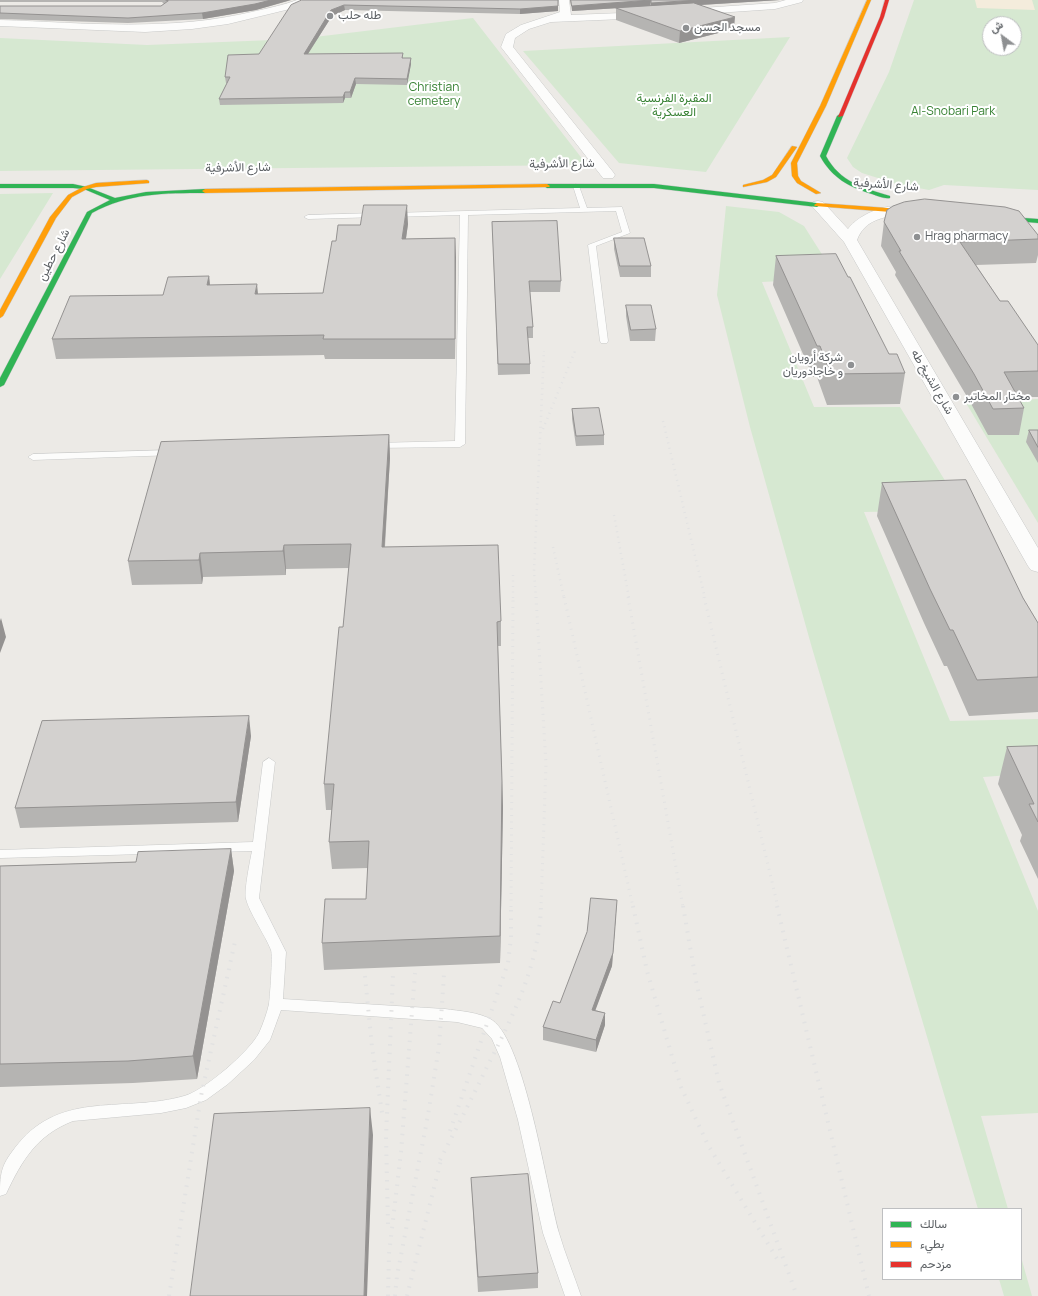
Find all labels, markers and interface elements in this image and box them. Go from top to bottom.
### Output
place label: طله حلب [338,9,381,23]
marker: طله حلب [325,11,335,21]
north arrow [982,16,1022,56]
text: ش [986,16,1005,36]
place label: مسجد الحسن [694,21,761,35]
marker: مسجد الحسن [681,23,691,33]
park label: Christian cemetery [408,81,460,109]
park label: المقبرة الفرنسية العسكرية [636,92,712,120]
park label: Al-Snobari Park [911,105,995,119]
street label: شارع الأشرفية [529,156,595,172]
street label: شارع الأشرفية [205,160,271,176]
street label: شارع الأشرفية [853,176,919,194]
street label: شارع حطين [35,227,73,283]
place label: Hrag pharmacy [925,230,1008,244]
marker: Hrag pharmacy [912,232,922,242]
street label: شارع الشيخ طه [908,347,956,417]
place label: شركة أرويان و خاجادوريان [783,351,843,379]
marker: شركة أرويان و خاجادوريان [846,360,856,370]
place label: مختار المخاتير [964,390,1030,404]
marker: مختار المخاتير [951,392,961,402]
legend [882,1208,1022,1280]
text: سالك [920,1215,947,1232]
text: بطيء [920,1235,944,1252]
text: مزدحم [920,1255,951,1272]

